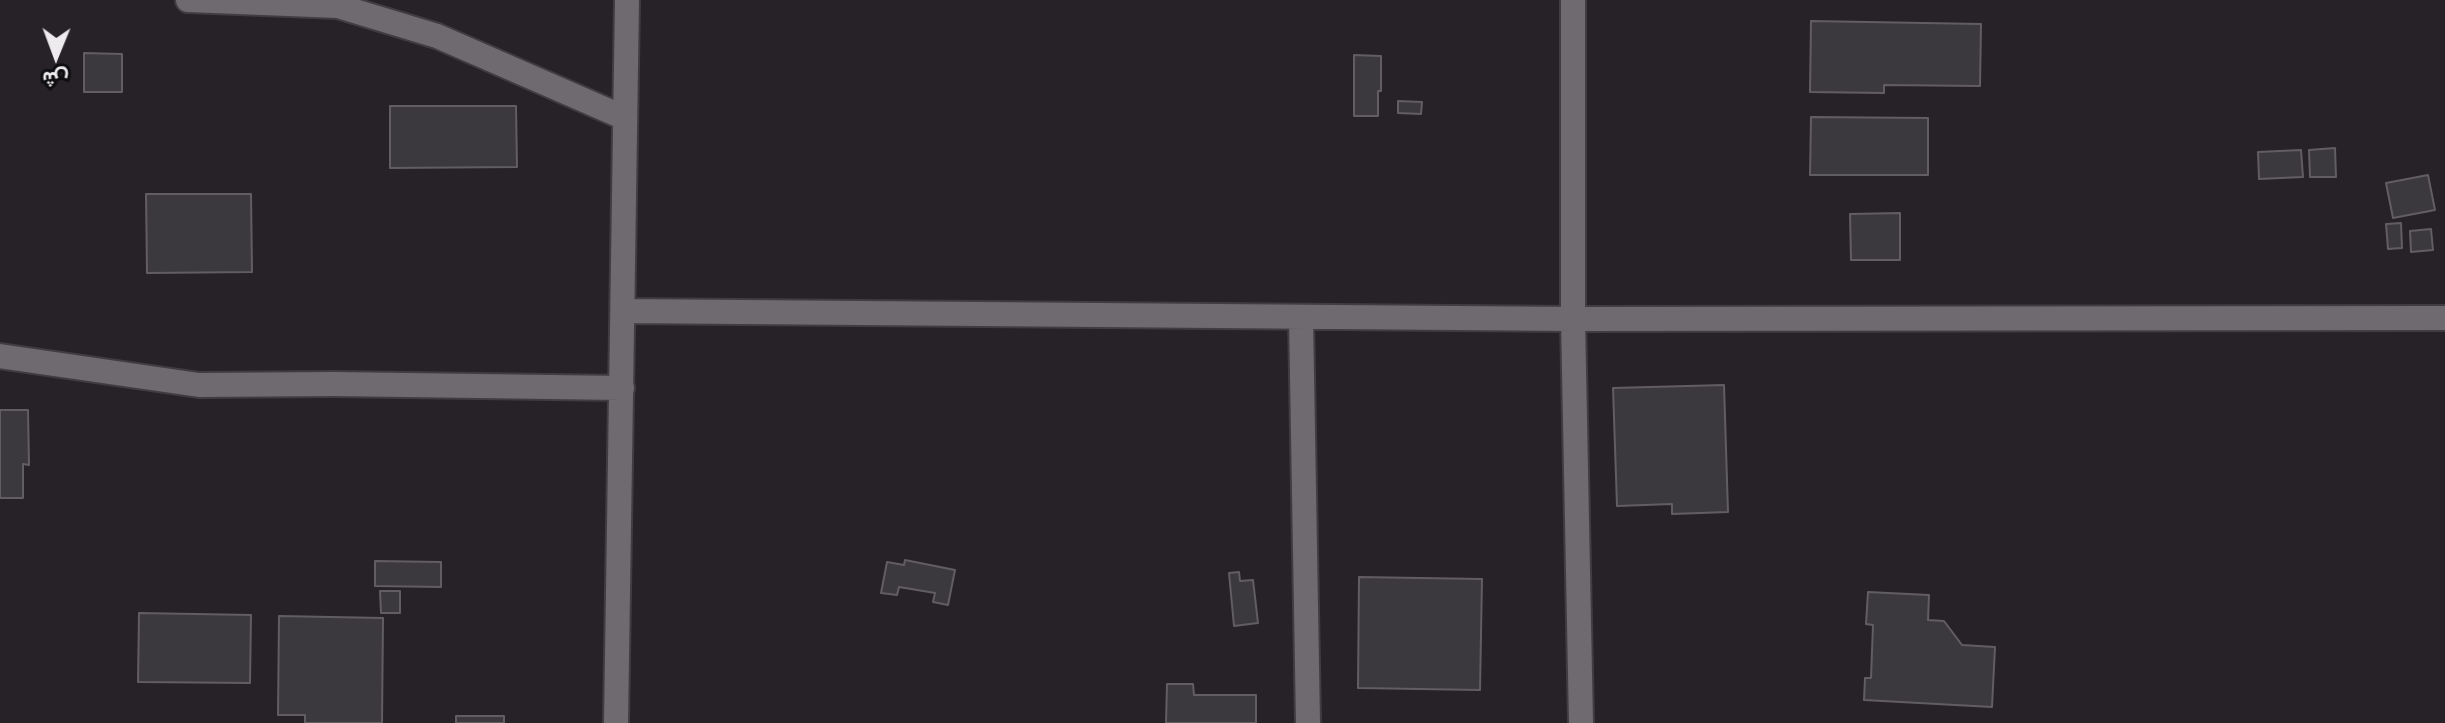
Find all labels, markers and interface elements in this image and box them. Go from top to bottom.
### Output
north arrow [16,16,96,96]
text: ش [42,67,69,94]

